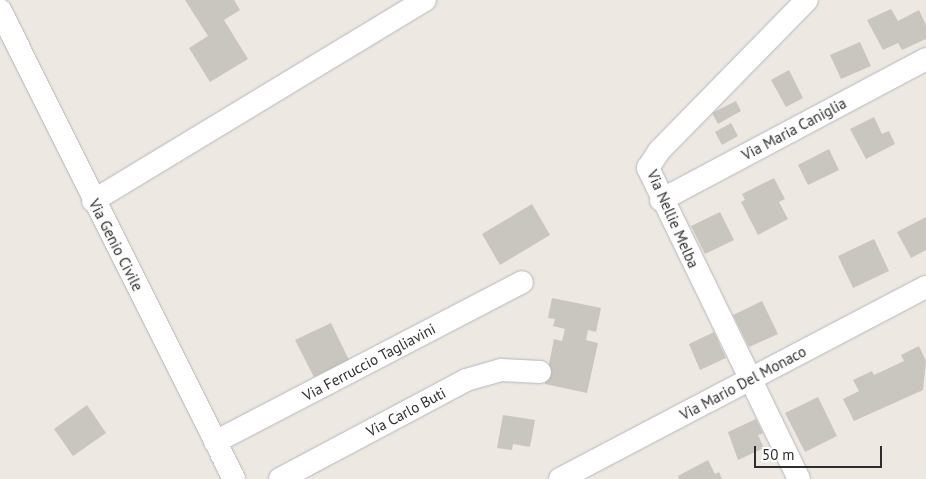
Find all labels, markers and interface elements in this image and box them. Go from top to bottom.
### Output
street label: Via Maria Caniglia [739,94,849,164]
street label: Via Nellie Melba [643,167,703,271]
street label: Via Genio Civile [85,196,147,294]
street label: Via Ferruccio Tagliavini [299,319,439,405]
street label: Via Mario Del Monaco [677,342,809,424]
street label: Via Carlo Buti [363,384,449,440]
scale bar [756,436,884,468]
text: 50 m [762,445,795,464]

